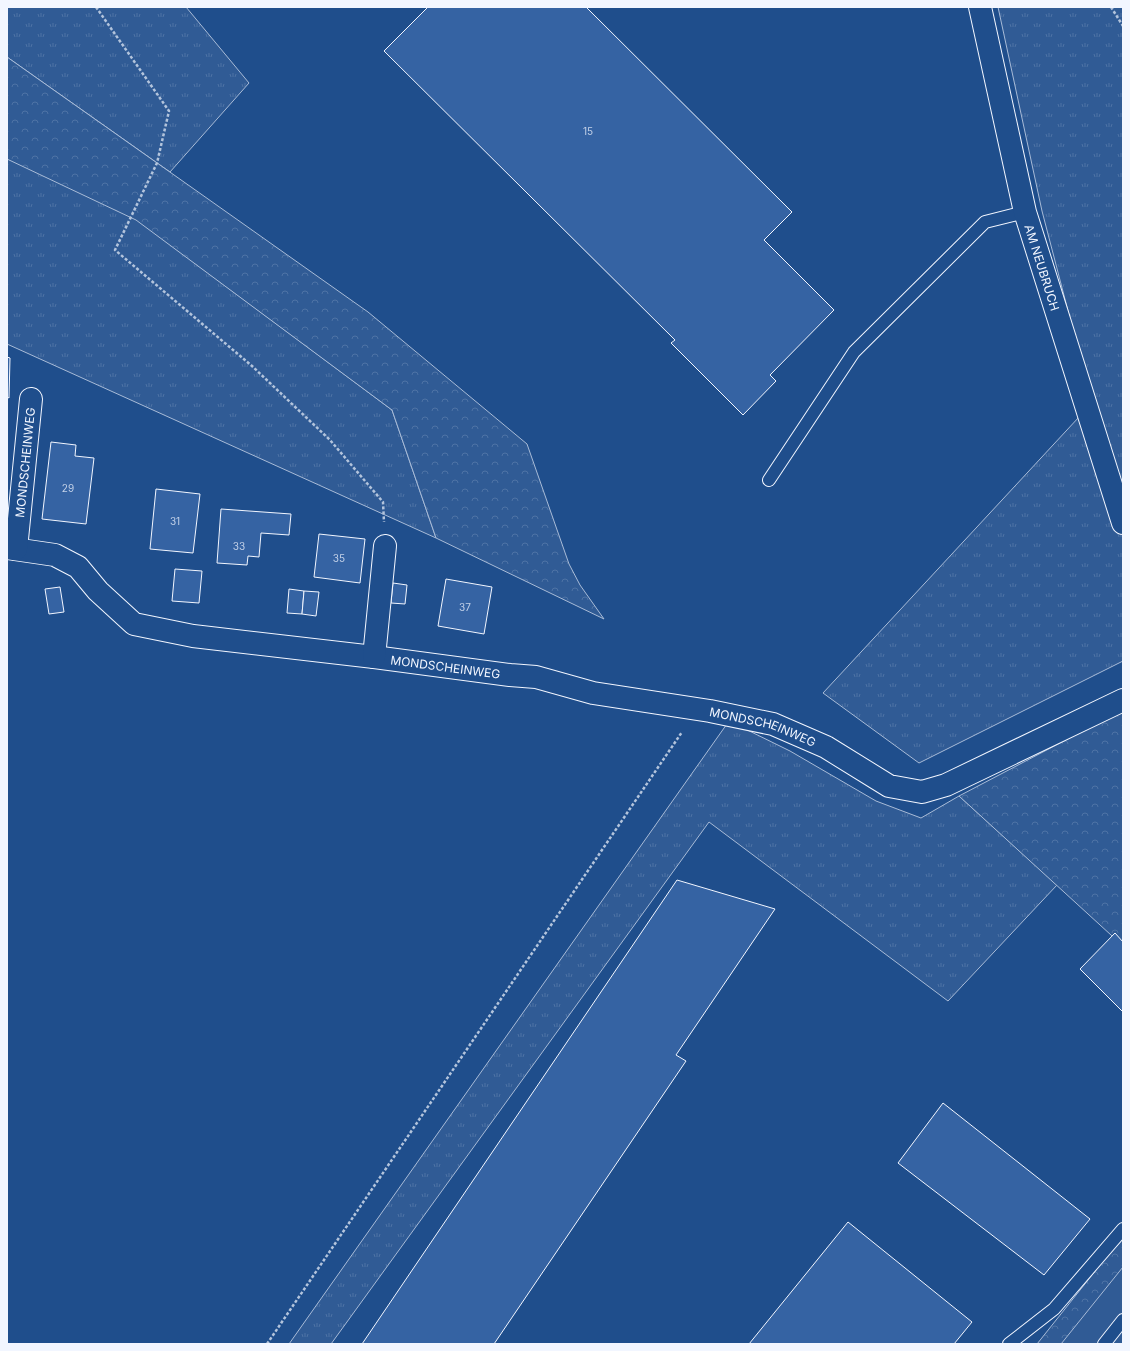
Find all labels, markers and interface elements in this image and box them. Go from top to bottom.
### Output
house number: 15 [583,125,593,137]
street label: AM NEUBRUCH [1022,222,1063,313]
street label: MONDSCHEINWEG [12,407,38,518]
house number: 29 [62,482,74,494]
house number: 31 [170,515,180,527]
house number: 33 [233,540,245,552]
house number: 35 [333,552,345,564]
house number: 37 [459,601,471,613]
street label: MONDSCHEINWEG [390,652,501,681]
street label: MONDSCHEINWEG [708,704,818,749]

